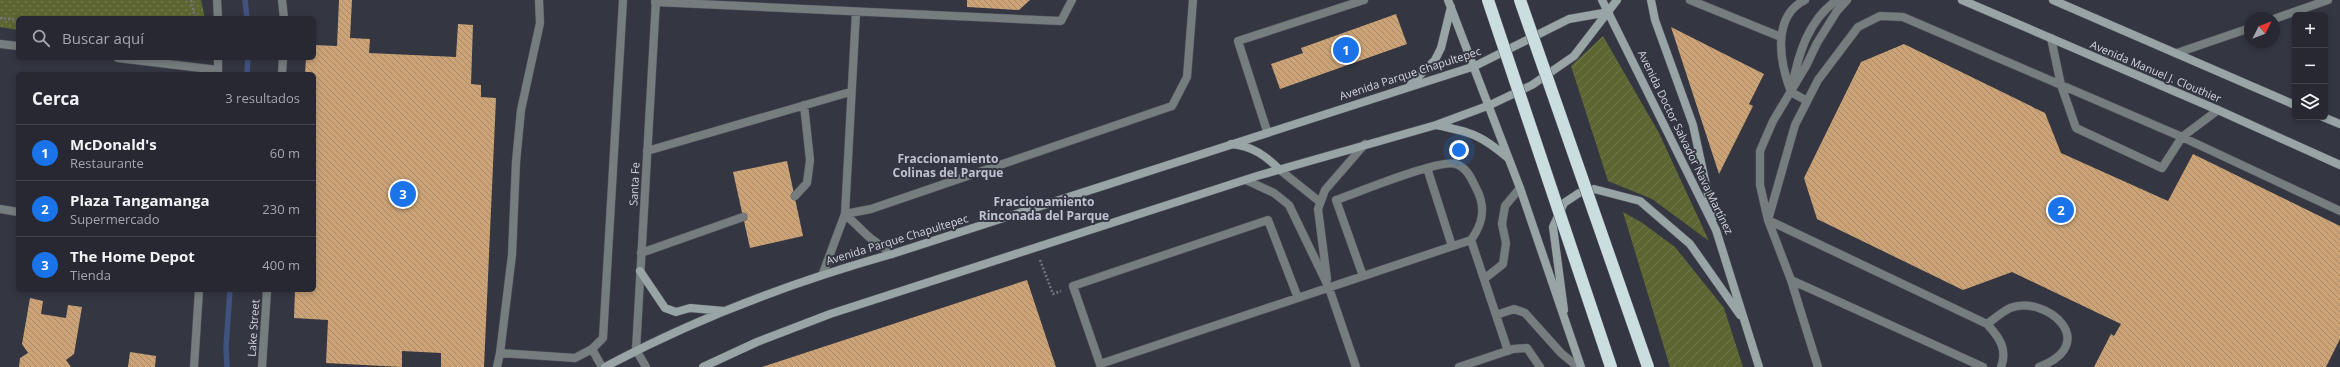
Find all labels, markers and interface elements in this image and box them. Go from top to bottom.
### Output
north arrow [2244,12,2280,48]
map controls [2292,12,2328,120]
button: + [2292,12,2328,48]
search box [16,16,316,60]
icon: search [30,27,52,49]
text: Buscar aquí [62,28,144,48]
pin: 1 [1333,35,1359,65]
street label: Avenida Manuel J. Clouthier [2088,37,2224,106]
street label: Avenida Parque Chapultepec [1337,43,1483,103]
street label: Avenida Doctor Salvador Nava Martínez [1635,47,1737,237]
button: − [2292,48,2328,84]
button: layers [2292,84,2328,120]
text: Cerca [32,87,80,110]
text: 3 resultados [225,89,300,107]
text: McDonald's [70,134,157,154]
your location [1449,140,1469,160]
text: 1 [41,144,49,162]
text: 60 m [270,144,300,162]
district label: Fraccionamiento Colinas del Parque [893,150,1003,181]
text: Restaurante [70,154,144,172]
street label: Santa Fe [625,162,643,206]
pin: 3 [390,179,416,209]
text: Plaza Tangamanga [70,190,210,210]
district label: Fraccionamiento Rinconada del Parque [979,193,1109,224]
pin: 2 [2048,195,2074,225]
text: 2 [41,200,49,218]
text: 230 m [262,200,300,218]
text: Supermercado [70,210,160,228]
street label: Avenida Parque Chapultepec [824,210,970,268]
text: The Home Depot [70,246,195,266]
text: 3 [41,256,49,274]
text: 400 m [262,256,300,274]
text: Tienda [70,266,111,284]
street label: Lake Street [244,299,262,357]

